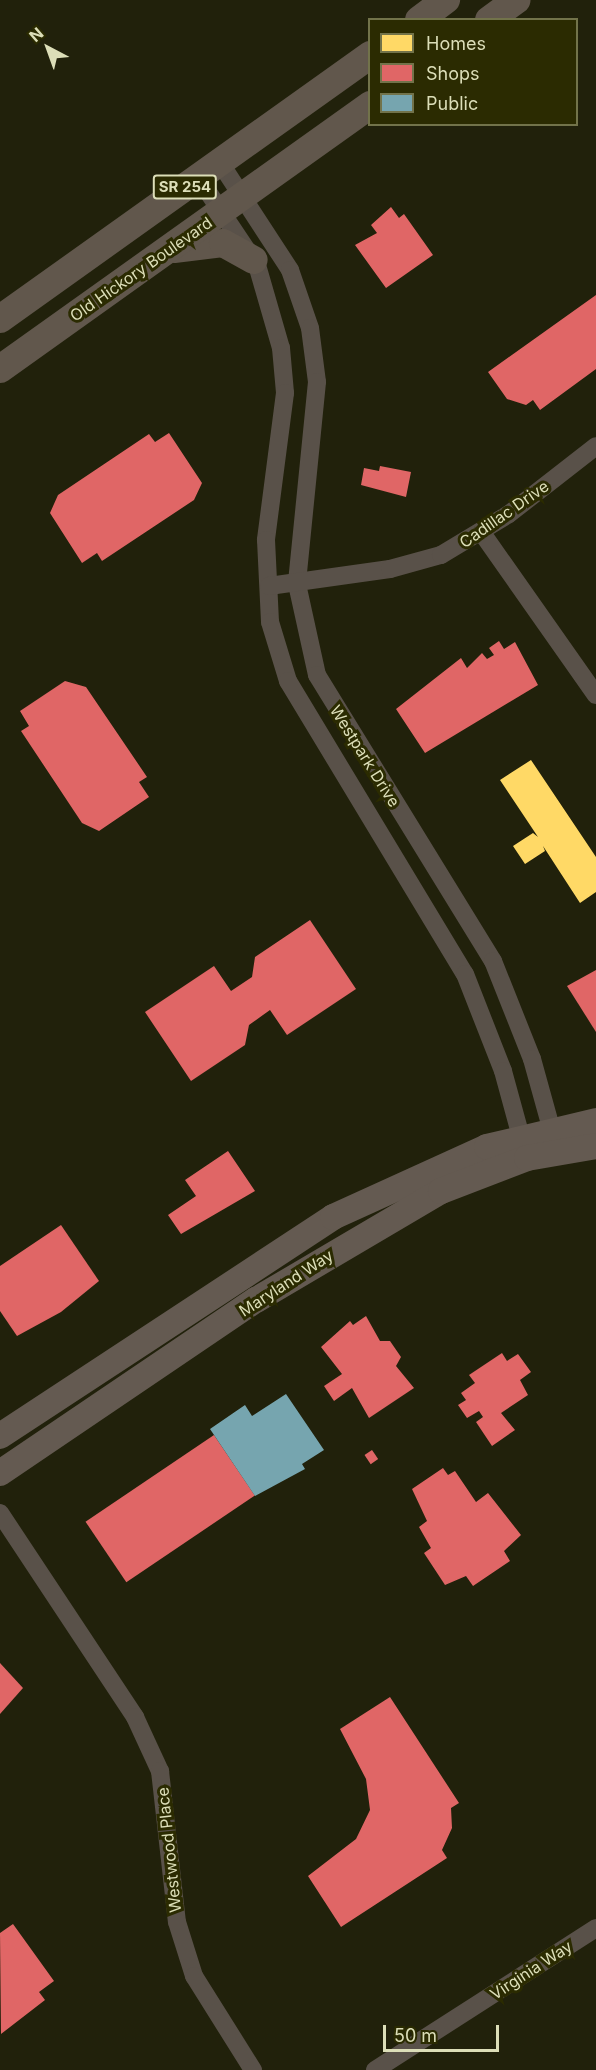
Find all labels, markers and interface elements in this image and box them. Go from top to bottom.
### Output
north arrow [18,18,78,78]
legend [368,18,578,126]
text: N [25,23,47,46]
text: Homes [426,33,486,54]
text: Shops [426,63,480,84]
text: Public [426,93,478,114]
road number: SR 254 [152,175,218,199]
street label: Old Hickory Boulevard [66,213,216,325]
street label: Cadillac Drive [456,476,552,552]
street label: Westpark Drive [326,702,404,810]
street label: Maryland Way [235,1246,337,1320]
street label: Westwood Place [153,1786,185,1914]
street label: Virginia Way [486,1936,576,2004]
scale bar [386,2013,502,2051]
text: 50 m [394,2025,437,2046]

